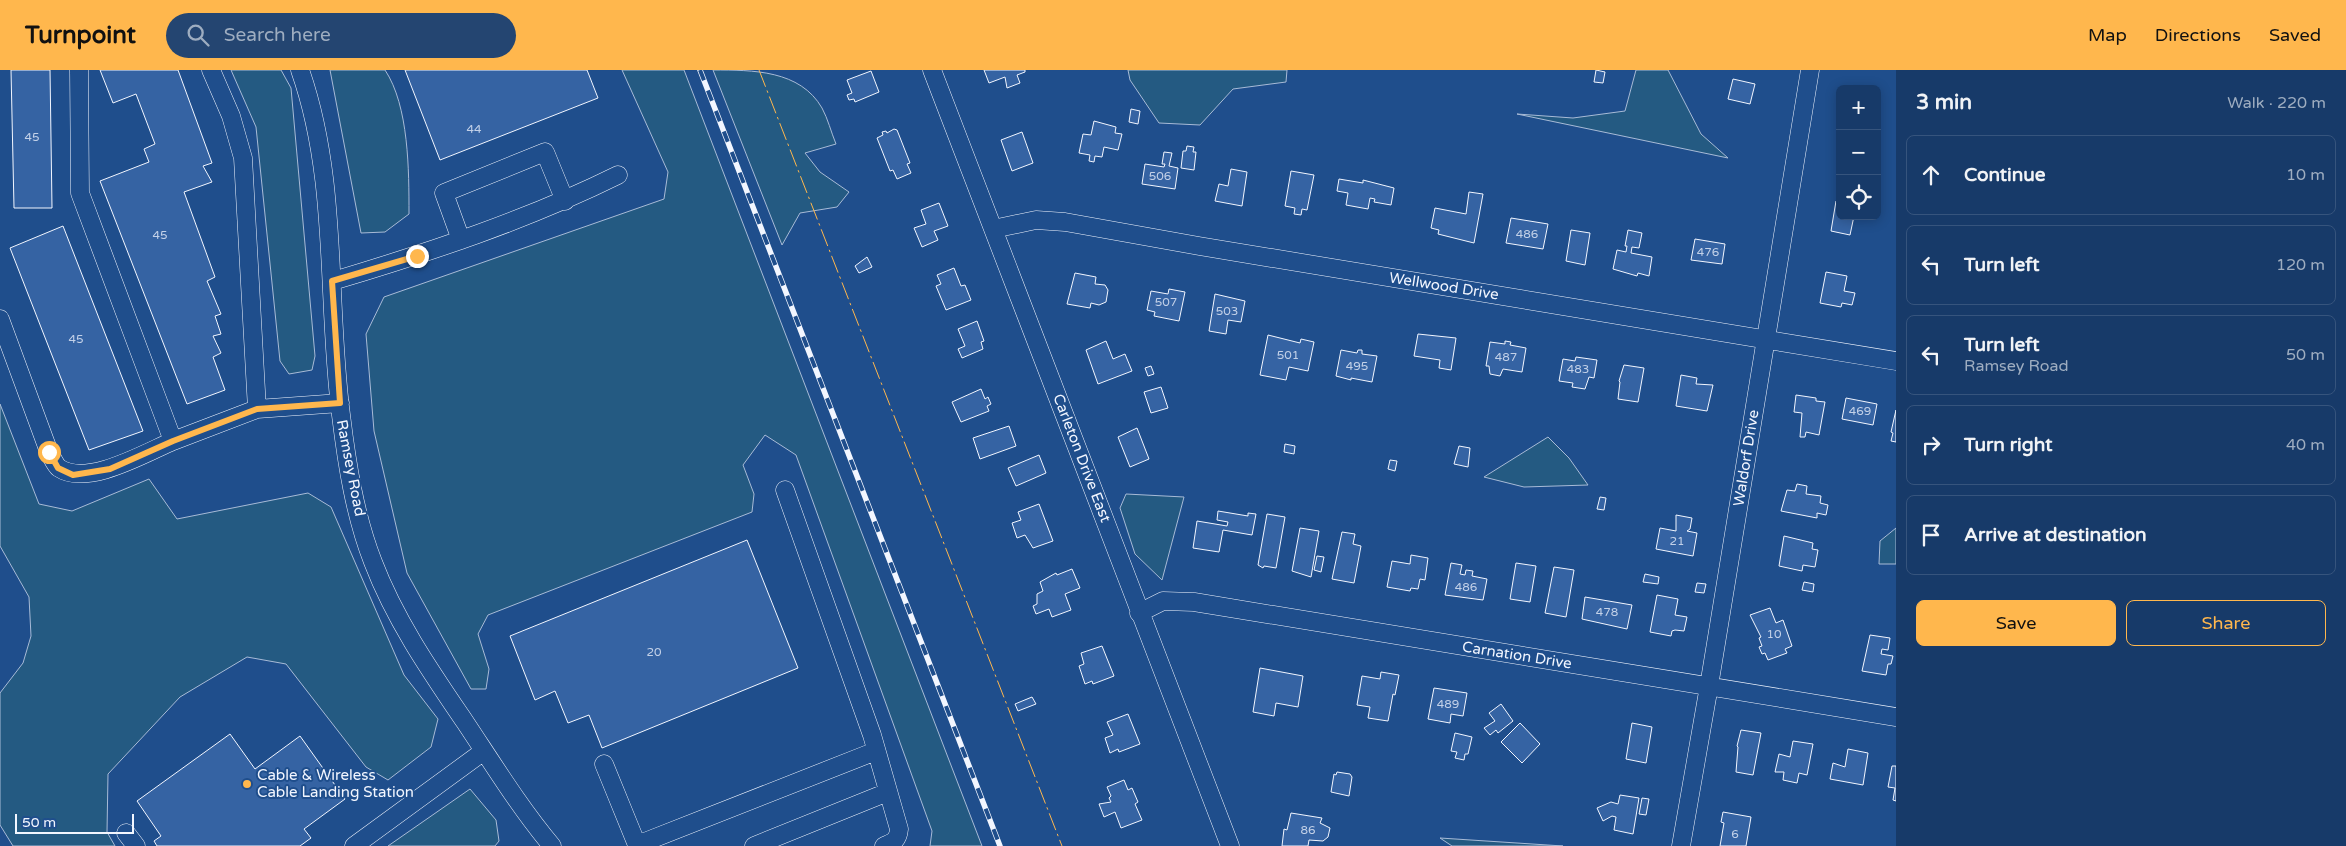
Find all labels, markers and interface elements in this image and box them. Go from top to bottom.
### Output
search box [166,13,516,58]
text: Turnpoint [25,21,136,50]
icon: search [184,21,212,49]
text: Search here [224,24,331,46]
text: Map [2088,24,2127,46]
text: Directions [2155,24,2241,46]
text: Saved [2269,24,2321,46]
map controls [1836,85,1881,220]
button: + [1836,85,1881,130]
text: 3 min [1916,90,1972,115]
text: Walk · 220 m [2227,93,2326,113]
house number: 44 [466,122,482,136]
house number: 45 [24,130,40,144]
button: − [1836,130,1881,175]
icon: ahead [1917,161,1945,189]
text: Continue [1964,164,2046,186]
text: 10 m [2286,165,2325,185]
house number: 506 [1149,169,1171,183]
button: locate [1836,175,1881,220]
house number: 486 [1516,227,1538,241]
house number: 45 [152,228,168,242]
route end [406,245,429,268]
house number: 476 [1697,245,1719,259]
icon: left [1917,251,1945,279]
text: Turn left [1964,254,2040,276]
text: 120 m [2276,255,2325,275]
street label: Wellwood Drive [1388,268,1500,304]
house number: 507 [1155,295,1177,309]
house number: 503 [1216,304,1238,318]
house number: 45 [68,332,84,346]
text: Turn left [1964,334,2040,356]
icon: left [1917,341,1945,369]
text: 50 m [2286,345,2325,365]
house number: 501 [1277,348,1299,362]
house number: 487 [1495,350,1517,364]
text: Ramsey Road [1964,356,2069,376]
house number: 495 [1346,359,1368,373]
house number: 483 [1567,362,1589,376]
street label: Carleton Drive East [1049,391,1115,525]
house number: 469 [1849,404,1871,418]
street label: Waldorf Drive [1729,408,1763,508]
street label: Ramsey Road [333,418,369,518]
icon: right [1917,431,1945,459]
text: Turn right [1964,434,2052,456]
text: 40 m [2286,435,2325,455]
route start [38,441,61,464]
icon: arrive [1917,521,1945,549]
text: Arrive at destination [1964,524,2147,546]
house number: 21 [1669,534,1685,548]
house number: 486 [1455,580,1477,594]
button: Save [1916,600,2116,646]
button: Share [2126,600,2326,646]
house number: 478 [1596,605,1618,619]
house number: 10 [1766,627,1782,641]
street label: Carnation Drive [1461,637,1573,673]
house number: 20 [646,645,662,659]
house number: 489 [1437,697,1459,711]
place label: Cable & Wireless Cable Landing Station [257,766,414,801]
marker: Cable & Wireless Cable Landing Station [241,778,253,790]
scale bar [15,811,134,834]
text: 50 m [22,814,56,831]
house number: 86 [1300,823,1316,837]
house number: 6 [1731,827,1739,841]

